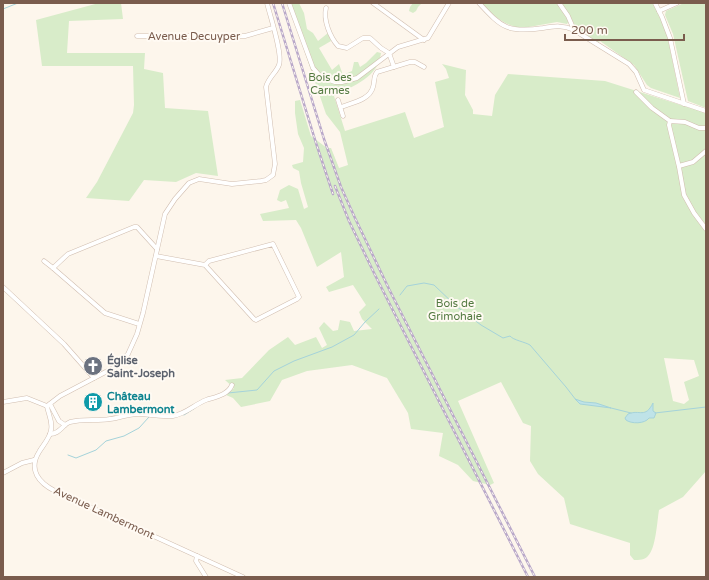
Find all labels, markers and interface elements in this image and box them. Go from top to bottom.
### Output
scale bar [565,16,684,42]
text: 200 m [571,23,608,37]
street label: Avenue Decuyper [148,30,241,43]
park label: Bois des Carmes [308,71,352,97]
park label: Bois de Grimohaie [428,297,482,323]
place label: Église Saint-Joseph [107,353,175,381]
church icon: Église Saint-Joseph [82,355,104,377]
place label: Château Lambermont [107,390,175,416]
building icon: Château Lambermont [82,391,104,413]
street label: Avenue Lambermont [52,484,156,542]

